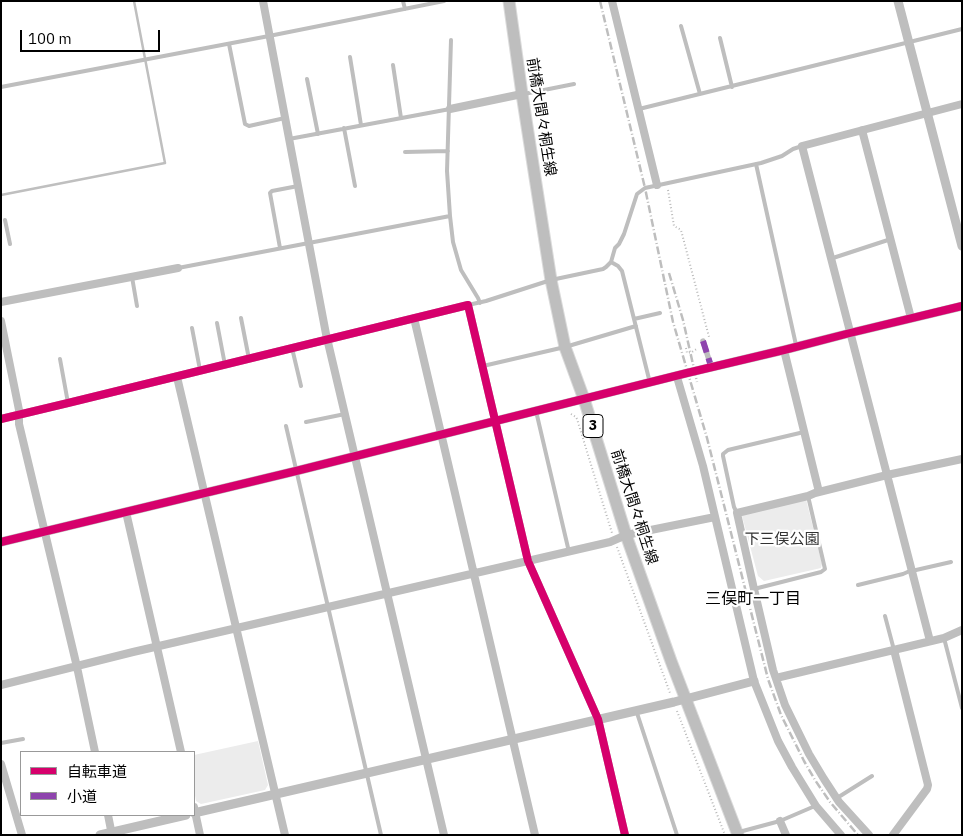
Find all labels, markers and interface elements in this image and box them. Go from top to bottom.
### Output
scale bar [22,20,162,52]
text: 100 m [28,29,72,48]
street label: 前橋大間々桐生線 [523,56,559,178]
road number: 3 [583,414,603,438]
street label: 前橋大間々桐生線 [607,447,661,567]
park label: 下三俣公園 [745,531,819,549]
district label: 三俣町一丁目 [705,589,801,609]
legend [20,751,195,816]
text: 自転車道 [67,762,127,781]
text: 小道 [67,787,97,806]

